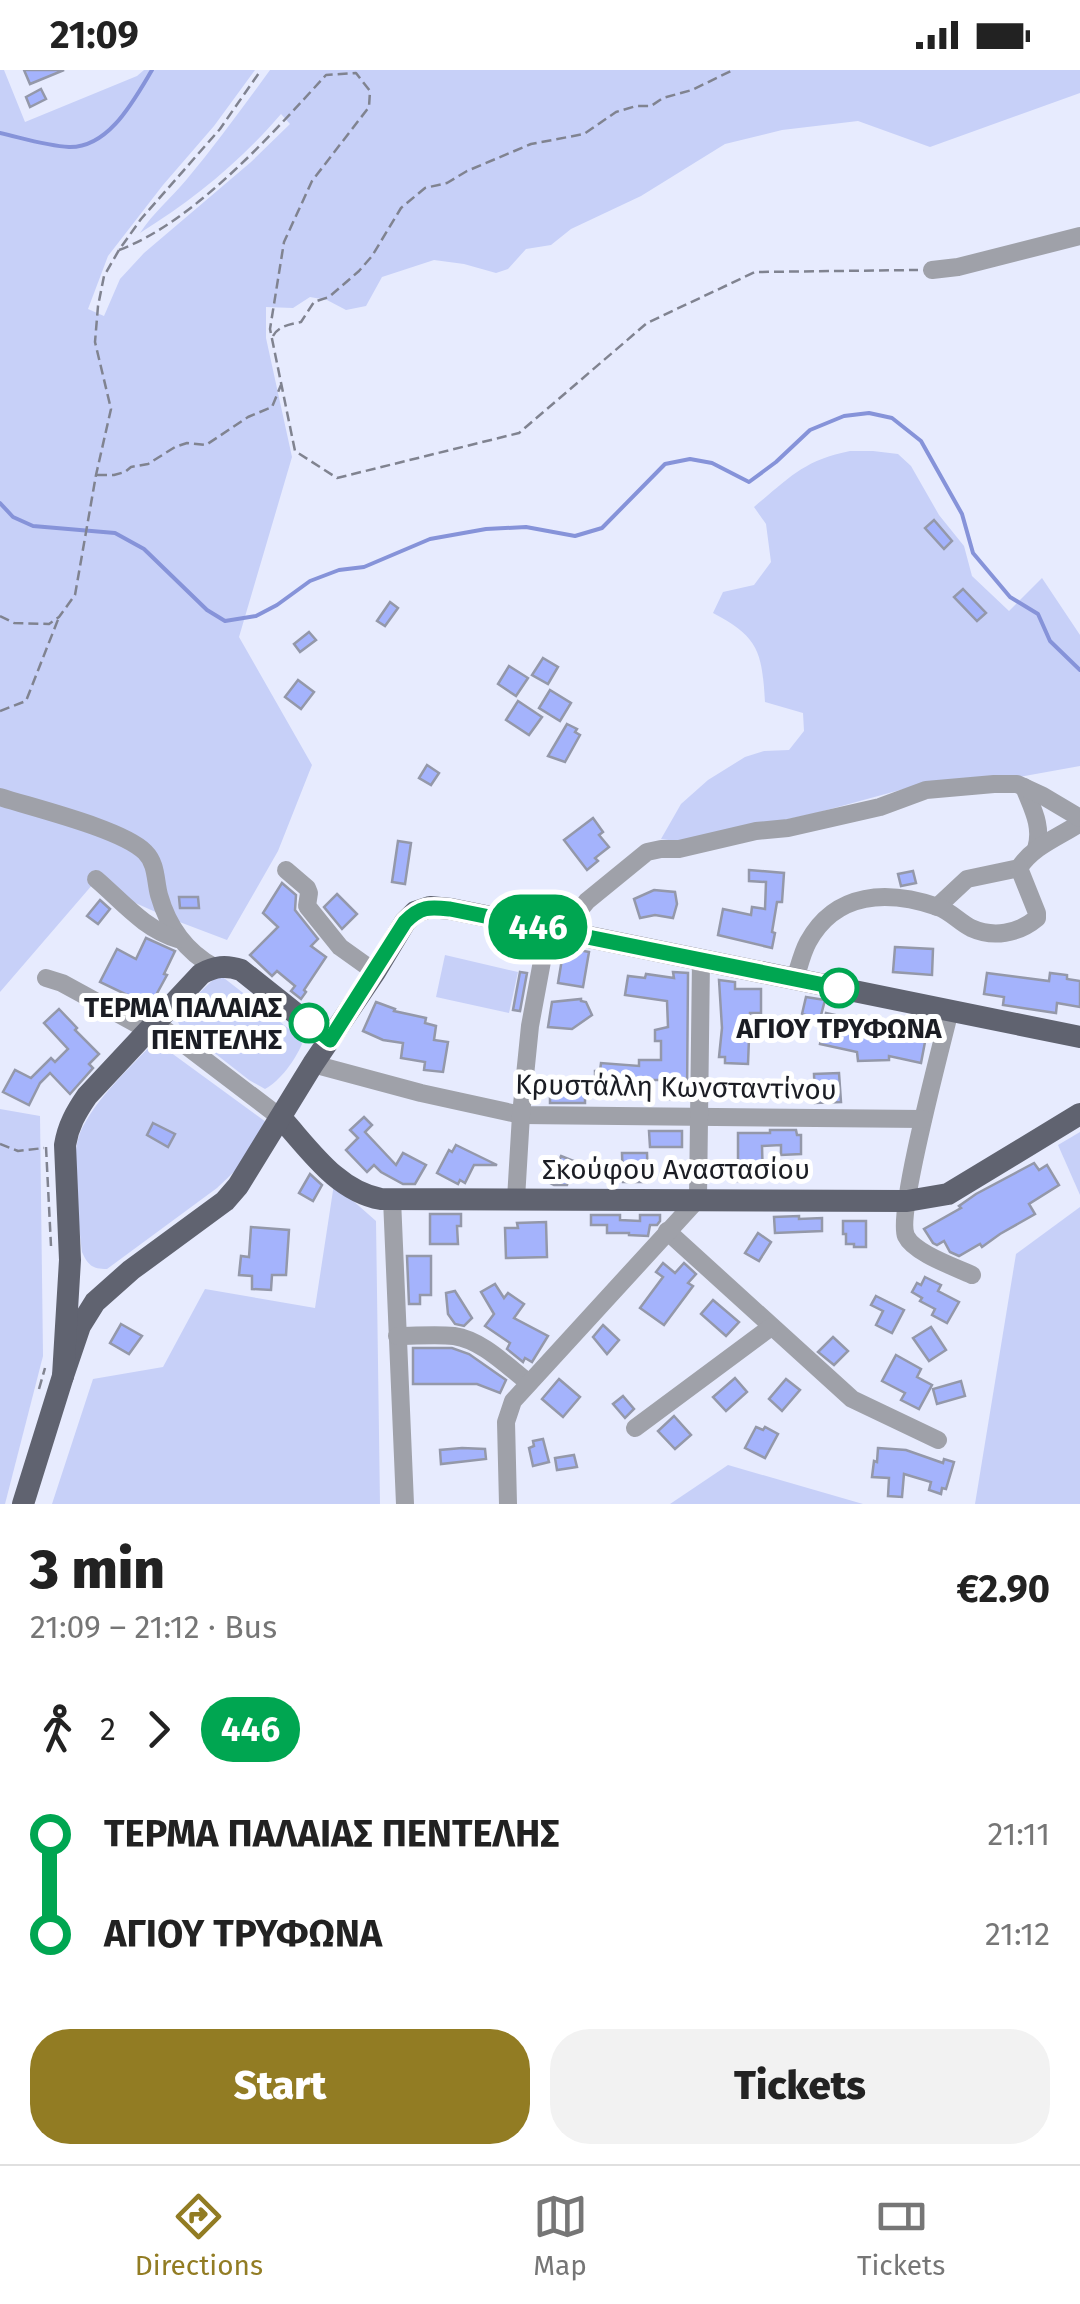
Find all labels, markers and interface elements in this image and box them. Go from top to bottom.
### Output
text: 21:09 [50,12,139,58]
line badge: 446 [480,894,596,960]
text: 446 [508,906,568,948]
marker: ΑΓΙΟΥ ΤΡΥΦΩΝΑ [820,969,858,1007]
place label: ΤΕΡΜΑ ΠΑΛΑΙΑΣ ΠΕΝΤΕΛΗΣ [84,991,282,1056]
marker: ΤΕΡΜΑ ΠΑΛΑΙΑΣ ΠΕΝΤΕΛΗΣ [290,1004,328,1042]
place label: ΑΓΙΟΥ ΤΡΥΦΩΝΑ [735,1012,942,1045]
street label: Κρυστάλλη Κωνσταντίνου [515,1068,837,1106]
street label: Σκούφου Αναστασίου [542,1153,810,1186]
text: 3 min [30,1537,165,1603]
text: €2.90 [956,1566,1050,1612]
text: 21:09 – 21:12 · Bus [30,1608,277,1646]
icon: walk [30,1702,85,1757]
icon: forward [131,1702,186,1757]
text: 446 [221,1708,280,1750]
text: 2 [100,1710,116,1748]
text: ΤΕΡΜΑ ΠΑΛΑΙΑΣ ΠΕΝΤΕΛΗΣ [104,1811,559,1857]
text: 21:11 [987,1815,1050,1853]
text: ΑΓΙΟΥ ΤΡΥΦΩΝΑ [104,1911,382,1957]
text: 21:12 [985,1915,1050,1953]
button: Start [30,2029,530,2144]
button: Tickets [550,2029,1050,2144]
tab: Directions [135,2189,263,2282]
tab: Map [533,2189,588,2282]
tab: Tickets [857,2189,945,2282]

